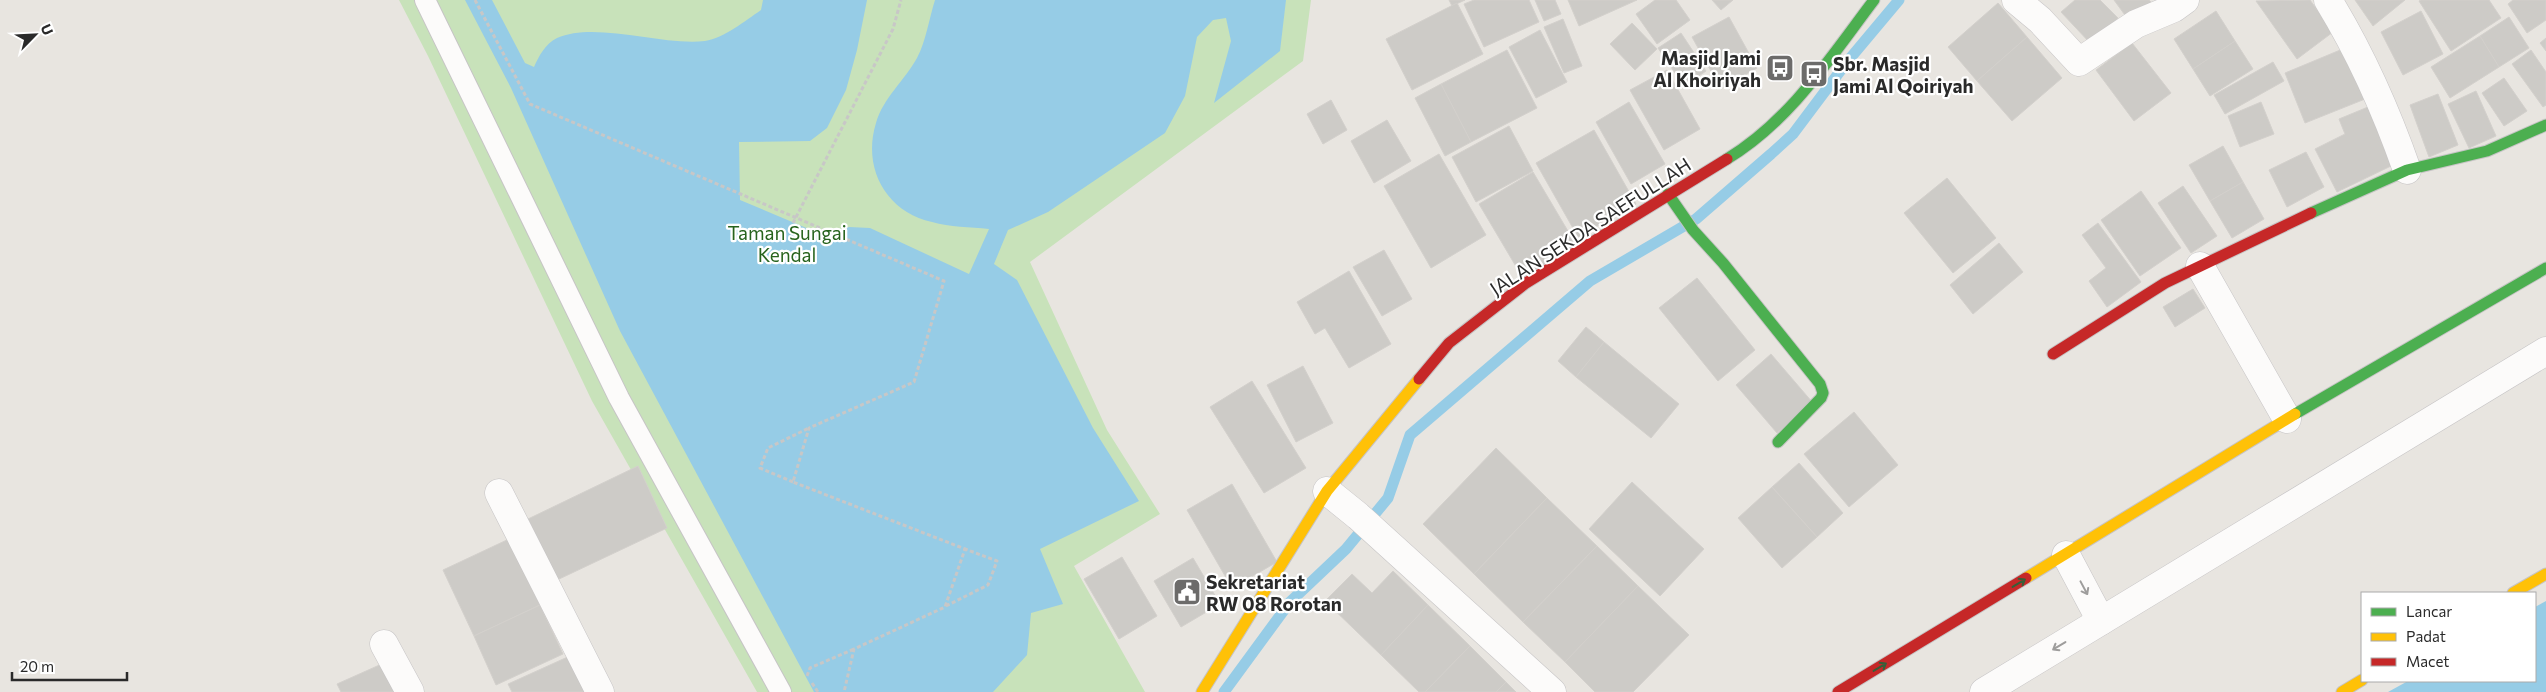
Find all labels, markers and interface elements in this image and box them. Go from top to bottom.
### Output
north arrow [10,10,60,60]
text: U [37,21,57,38]
place label: Masjid Jami Al Khoiriyah [1653,46,1761,91]
place label: Sbr. Masjid Jami Al Qoiriyah [1833,52,1974,97]
bus stop icon: Masjid Jami Al Khoiriyah [1765,53,1795,83]
bus stop icon: Sbr. Masjid Jami Al Qoiriyah [1799,59,1829,89]
street label: JALAN SEKDA SAEFULLAH [1485,152,1695,300]
park label: Taman Sungai Kendal [727,221,847,266]
place label: Sekretariat RW 08 Rorotan [1206,570,1342,615]
public building icon: Sekretariat RW 08 Rorotan [1172,577,1202,607]
one-way arrow [2012,578,2026,588]
one-way arrow [2080,580,2089,595]
legend [2361,592,2536,682]
text: Lancar [2406,602,2452,620]
text: Padat [2406,627,2446,645]
one-way arrow [2053,642,2067,652]
scale bar [12,650,128,682]
text: Macet [2406,652,2449,670]
text: 20 m [20,657,54,675]
one-way arrow [1872,661,1886,671]

